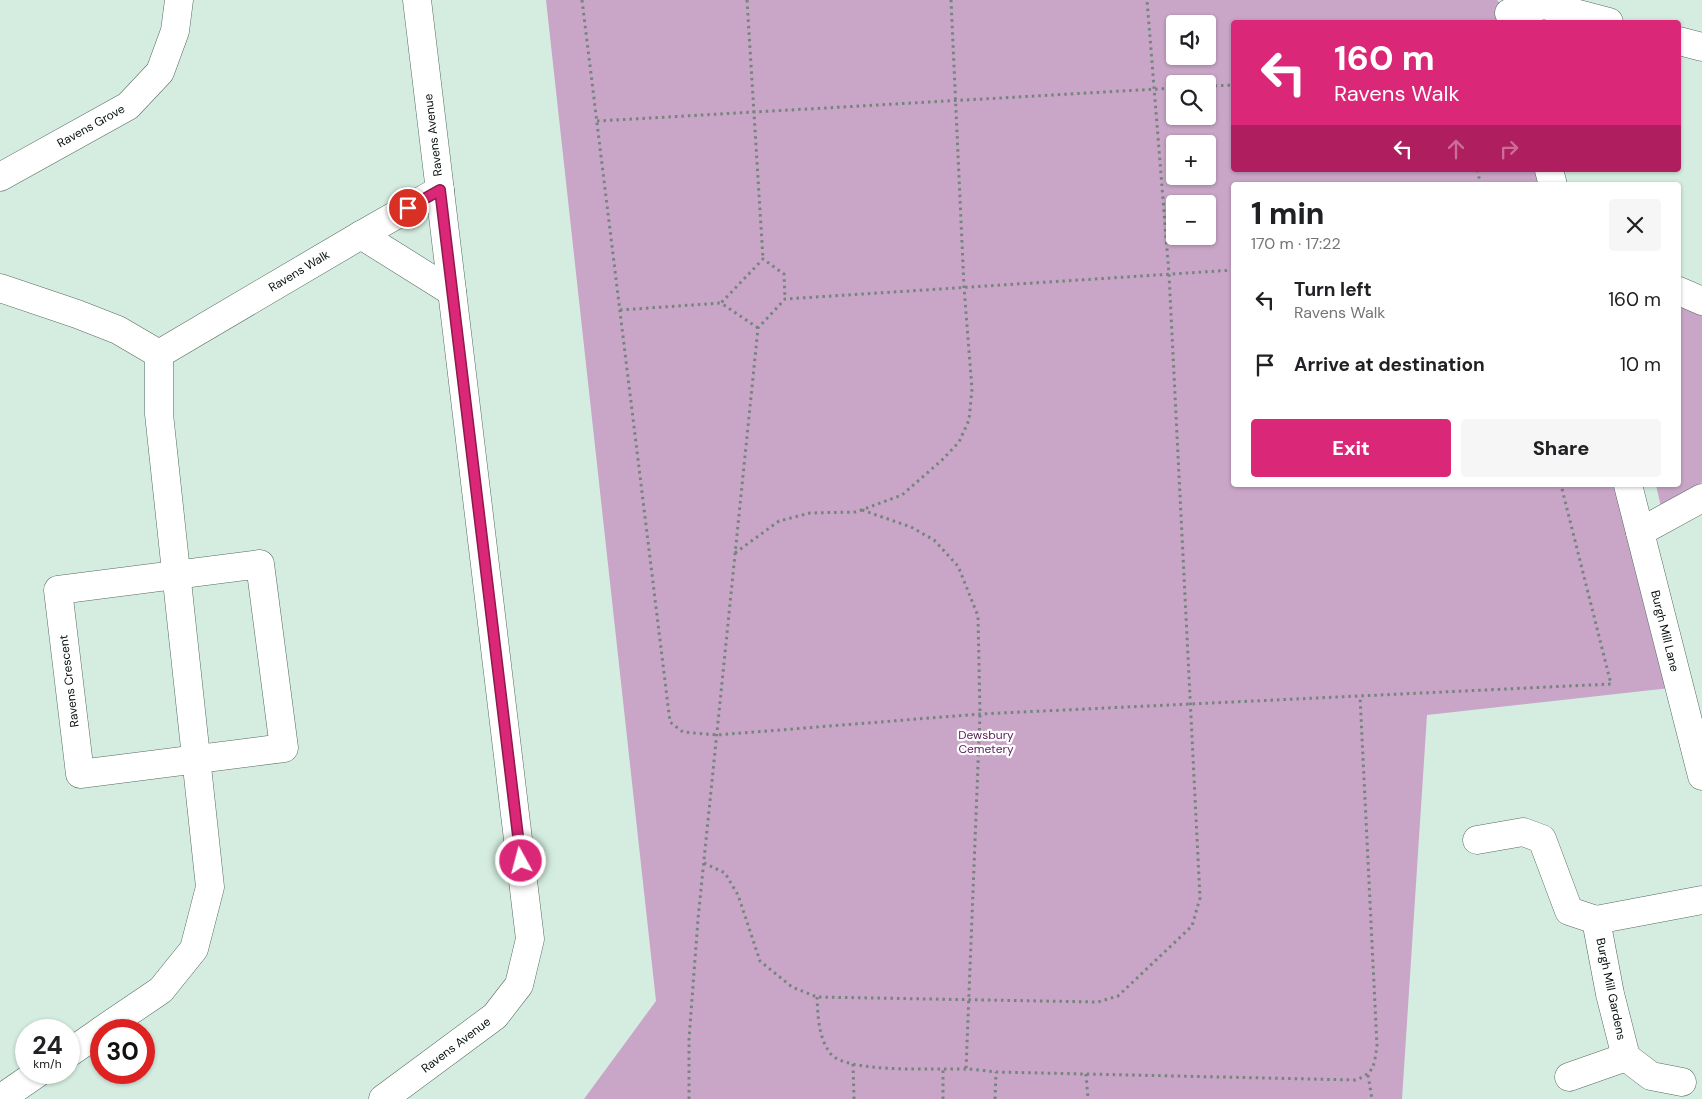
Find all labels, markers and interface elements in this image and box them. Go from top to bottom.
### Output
map controls [1166,15,1216,245]
button: sound [1166,15,1216,65]
text: 160 m [1334,35,1435,81]
icon: left [1251,40,1316,105]
button: search [1166,75,1216,125]
text: Ravens Walk [1334,79,1460,108]
street label: Ravens Avenue [420,93,446,177]
street label: Ravens Grove [54,101,128,151]
button: + [1166,135,1216,185]
icon: left [1389,135,1417,163]
icon: ahead [1442,135,1470,163]
icon: right [1495,135,1523,163]
pin [387,187,429,229]
icon: arrive [394,194,422,222]
text: 1 min [1251,194,1324,233]
button: − [1166,195,1216,245]
button: close [1609,199,1661,251]
text: 170 m · 17:22 [1251,233,1341,254]
street label: Ravens Walk [266,247,332,295]
text: Turn left [1294,277,1372,302]
icon: left [1251,286,1279,314]
text: 160 m [1608,287,1661,312]
text: Ravens Walk [1294,302,1385,323]
icon: arrive [1251,351,1279,379]
text: Arrive at destination [1294,352,1485,377]
text: 10 m [1620,352,1661,377]
button: Exit [1251,419,1451,477]
button: Share [1461,419,1661,477]
street label: Burgh Mill Lane [1647,589,1683,674]
street label: Ravens Crescent [55,634,83,728]
park label: Dewsbury Cemetery [958,727,1014,757]
position arrow [494,834,546,886]
street label: Burgh Mill Gardens [1592,937,1630,1041]
street label: Ravens Avenue [418,1014,494,1076]
speed limit sign: 30 [90,1019,155,1084]
text: 24 [32,1029,63,1062]
text: km/h [33,1056,62,1072]

